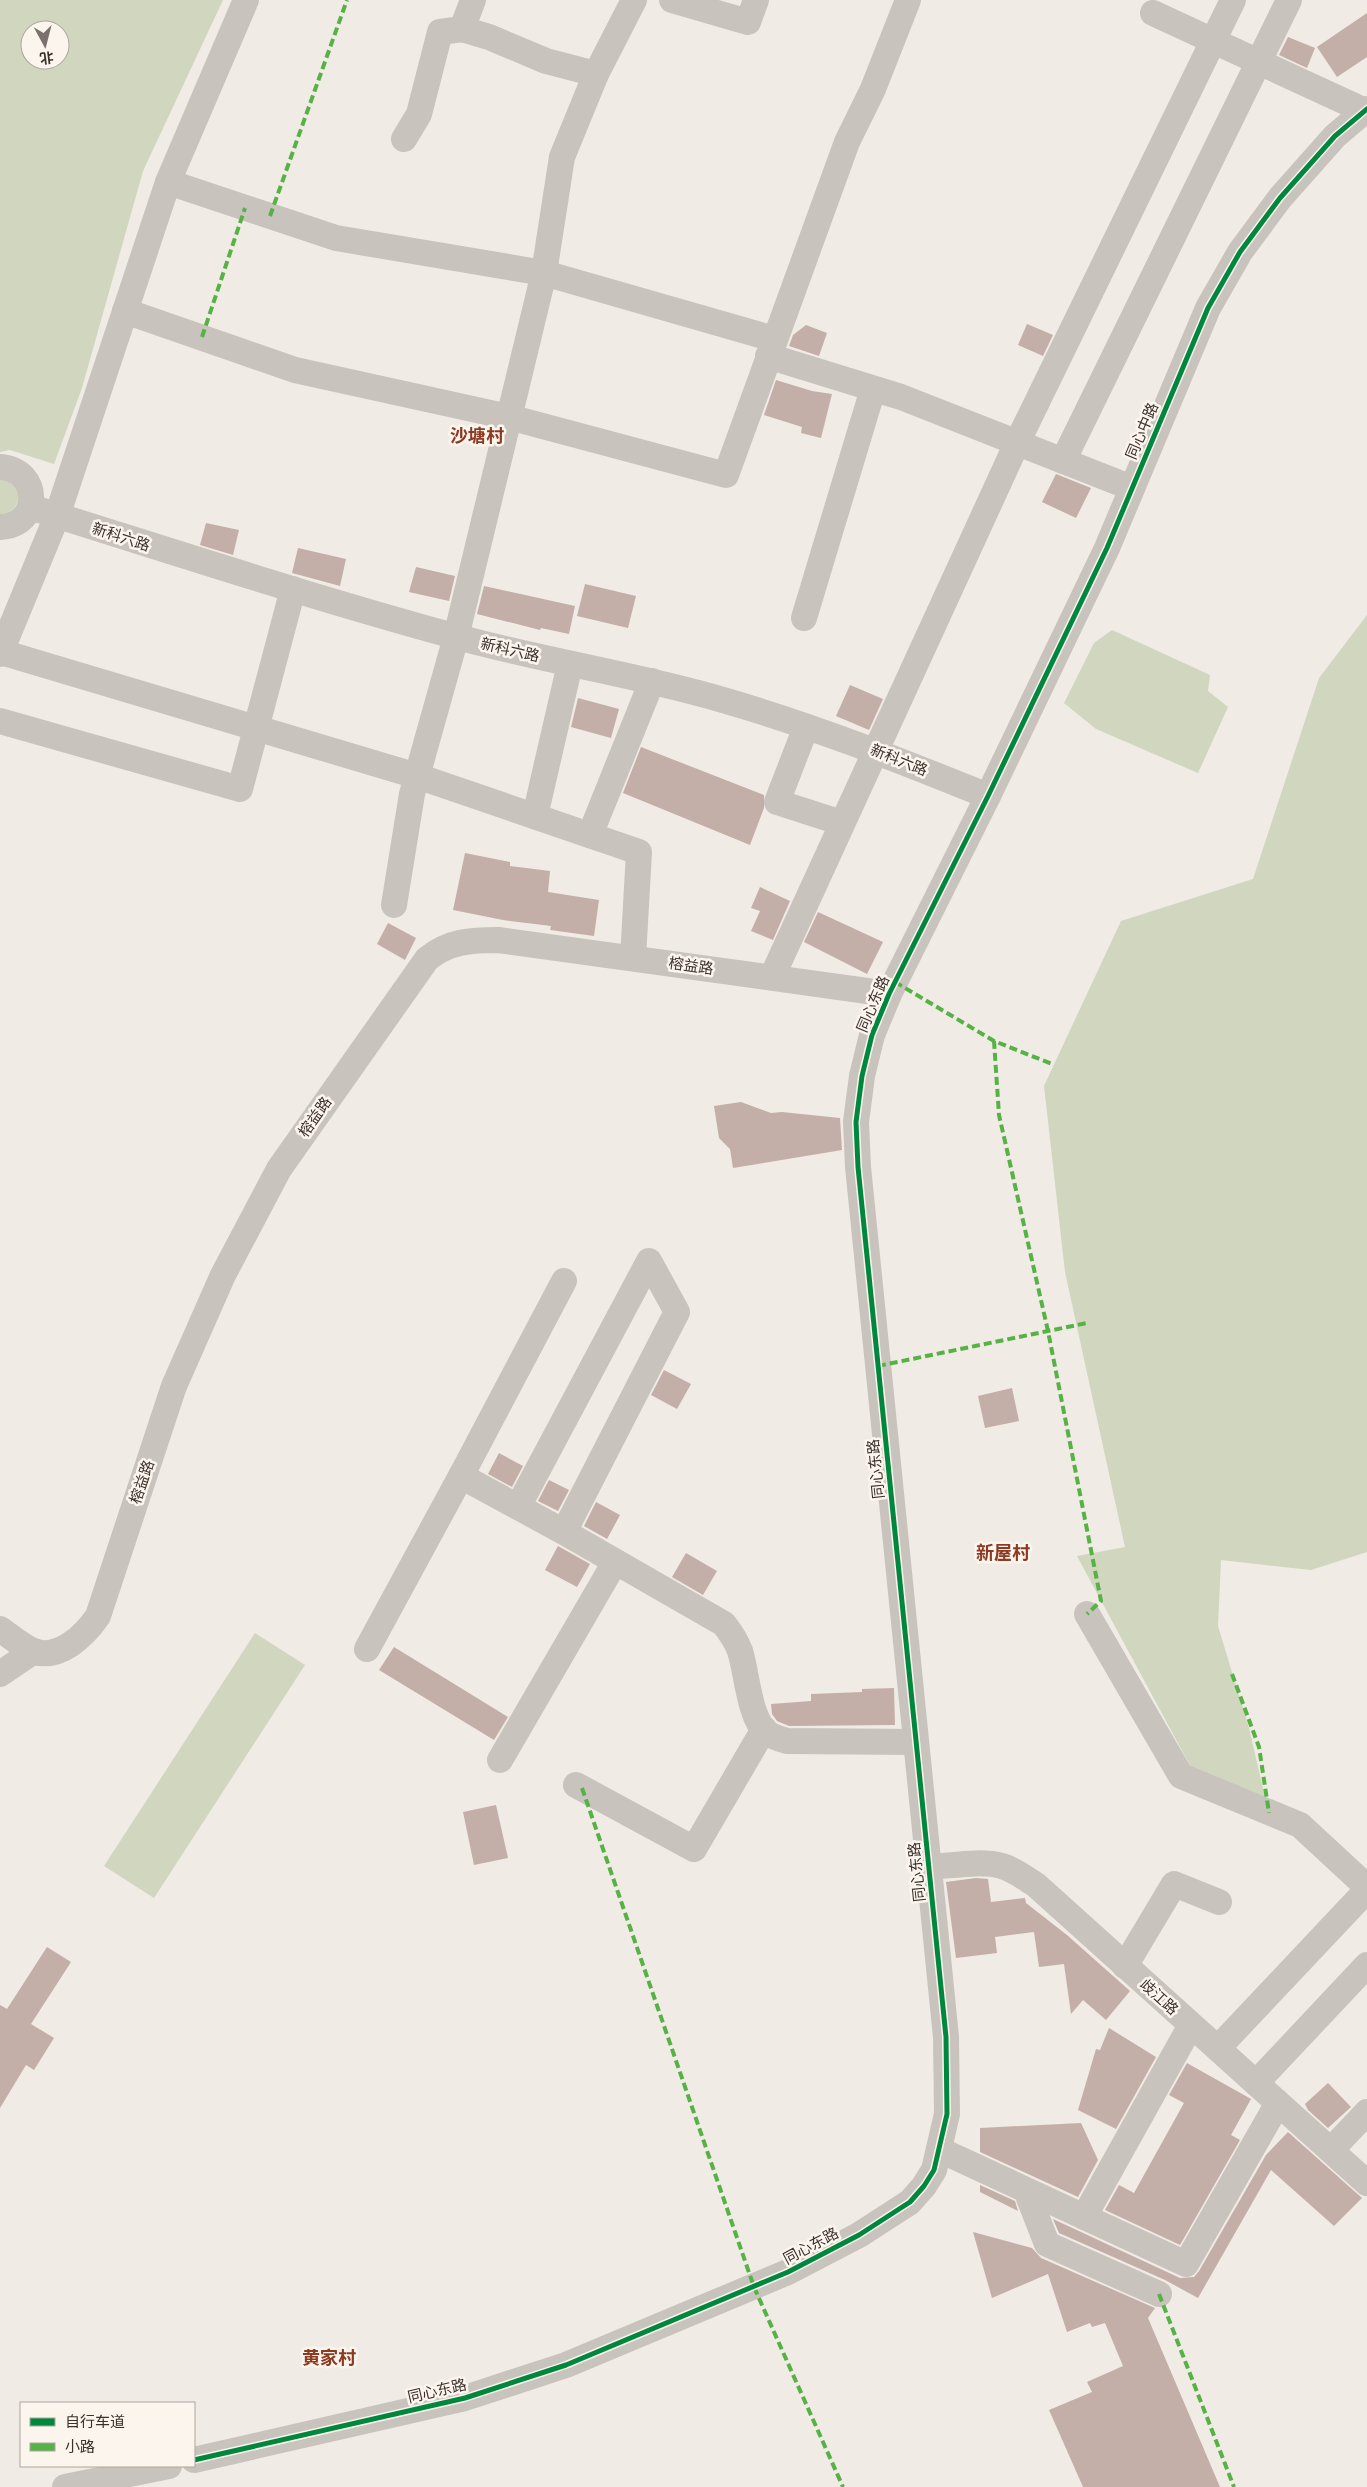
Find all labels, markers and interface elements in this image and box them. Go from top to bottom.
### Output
north arrow [20,20,70,70]
text: 北 [39,48,55,67]
street label: 同心中路 [1122,400,1162,462]
district label: 沙塘村 [450,425,504,447]
street label: 新科六路 [90,519,152,555]
street label: 新科六路 [479,634,541,666]
street label: 新科六路 [868,740,930,780]
street label: 榕益路 [667,954,715,978]
street label: 同心东路 [853,973,893,1035]
street label: 榕益路 [295,1093,335,1141]
street label: 同心东路 [864,1438,888,1500]
street label: 榕益路 [126,1458,158,1506]
district label: 新屋村 [976,1542,1030,1564]
street label: 同心东路 [905,1841,929,1903]
street label: 歧江路 [1136,1975,1182,2019]
street label: 同心东路 [780,2224,842,2268]
district label: 黄家村 [302,2347,356,2369]
street label: 同心东路 [406,2375,468,2407]
legend [20,2402,195,2467]
text: 自行车道 [65,2413,125,2431]
text: 小路 [65,2438,95,2456]

